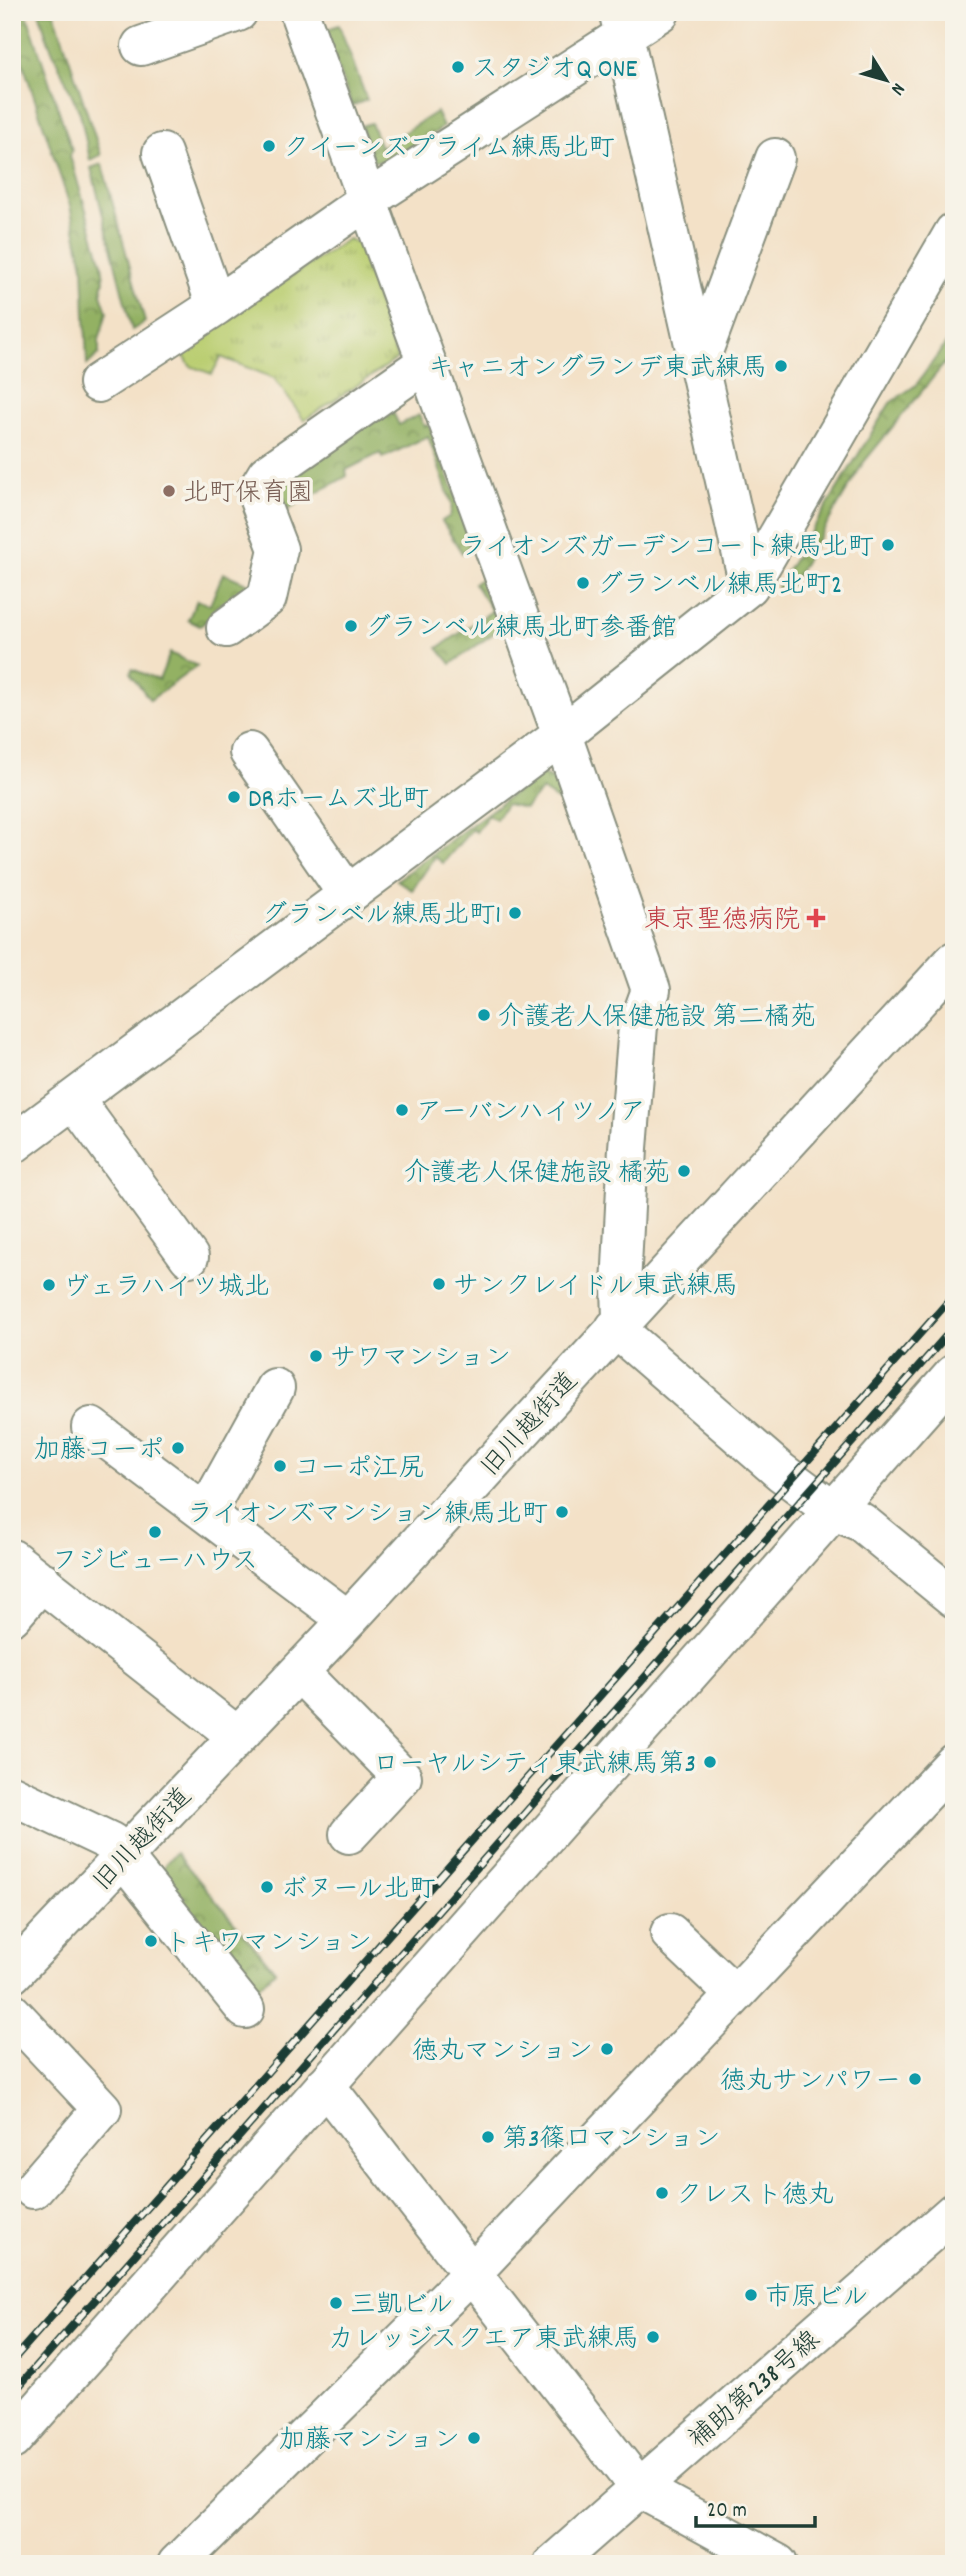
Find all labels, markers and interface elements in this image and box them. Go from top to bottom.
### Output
north arrow [850,46,920,116]
place label: スタジオQ ONE [472,52,637,89]
marker: スタジオQ ONE [450,59,466,75]
text: N [883,76,910,100]
place label: クイーンズプライム練馬北町 [283,131,615,168]
marker: クイーンズプライム練馬北町 [261,138,277,154]
place label: キャニオングランデ東武練馬 [427,351,767,388]
marker: キャニオングランデ東武練馬 [773,358,789,374]
place label: 北町保育園 [183,476,313,513]
marker: 北町保育園 [161,483,177,499]
place label: ライオンズガーデンコート練馬北町 [460,530,874,567]
marker: ライオンズガーデンコート練馬北町 [880,537,896,553]
place label: グランベル練馬北町2 [597,568,842,605]
marker: グランベル練馬北町2 [575,575,591,591]
place label: グランベル練馬北町参番館 [365,611,677,648]
marker: グランベル練馬北町参番館 [343,618,359,634]
place label: DRホームズ北町 [248,782,429,819]
marker: DRホームズ北町 [226,789,242,805]
place label: グランベル練馬北町1 [261,898,501,935]
place label: 東京聖徳病院 [644,903,800,940]
marker: グランベル練馬北町1 [507,905,523,921]
marker: 東京聖徳病院 [806,908,826,928]
place label: 介護老人保健施設 第二橘苑 [498,1000,816,1037]
marker: 介護老人保健施設 第二橘苑 [476,1007,492,1023]
place label: アーバンハイツノア [416,1095,646,1132]
marker: アーバンハイツノア [394,1102,410,1118]
place label: 介護老人保健施設 橘苑 [404,1156,670,1193]
marker: 介護老人保健施設 橘苑 [676,1163,692,1179]
place label: サンクレイドル東武練馬 [453,1269,738,1306]
place label: ヴェラハイツ城北 [63,1270,270,1307]
marker: サンクレイドル東武練馬 [431,1276,447,1292]
marker: ヴェラハイツ城北 [41,1277,57,1293]
place label: サワマンション [330,1341,511,1378]
marker: サワマンション [308,1348,324,1364]
street label: 旧川越街道 [473,1365,588,1486]
place label: 加藤コーポ [34,1433,164,1470]
marker: 加藤コーポ [170,1440,186,1456]
place label: コーポ江尻 [294,1451,424,1488]
marker: コーポ江尻 [272,1458,288,1474]
place label: ライオンズマンション練馬北町 [187,1497,548,1534]
marker: ライオンズマンション練馬北町 [554,1504,570,1520]
marker: フジビューハウス [147,1524,163,1540]
place label: フジビューハウス [52,1544,258,1581]
place label: ローヤルシティ東武練馬第3 [373,1747,696,1784]
marker: ローヤルシティ東武練馬第3 [702,1754,718,1770]
street label: 旧川越街道 [86,1780,201,1901]
place label: ボヌール北町 [281,1872,435,1909]
marker: ボヌール北町 [259,1879,275,1895]
place label: トキワマンション [165,1926,372,1963]
marker: トキワマンション [143,1933,159,1949]
place label: 徳丸マンション [412,2034,593,2071]
marker: 徳丸マンション [599,2041,615,2057]
place label: 徳丸サンパワー [720,2064,901,2101]
marker: 徳丸サンパワー [907,2071,923,2087]
place label: 第3篠口マンション [502,2122,721,2159]
marker: 第3篠口マンション [480,2129,496,2145]
place label: クレスト徳丸 [676,2178,834,2215]
marker: クレスト徳丸 [654,2185,670,2201]
place label: 市原ビル [765,2280,868,2317]
marker: 市原ビル [743,2287,759,2303]
place label: 三凱ビル [350,2288,453,2325]
marker: 三凱ビル [328,2295,344,2311]
place label: カレッジスクエア東武練馬 [328,2322,639,2359]
street label: 補助第238号線 [682,2323,829,2458]
marker: カレッジスクエア東武練馬 [645,2329,661,2345]
place label: 加藤マンション [279,2423,460,2460]
marker: 加藤マンション [466,2430,482,2446]
scale bar [696,2485,816,2529]
text: 20 m [707,2497,747,2527]

